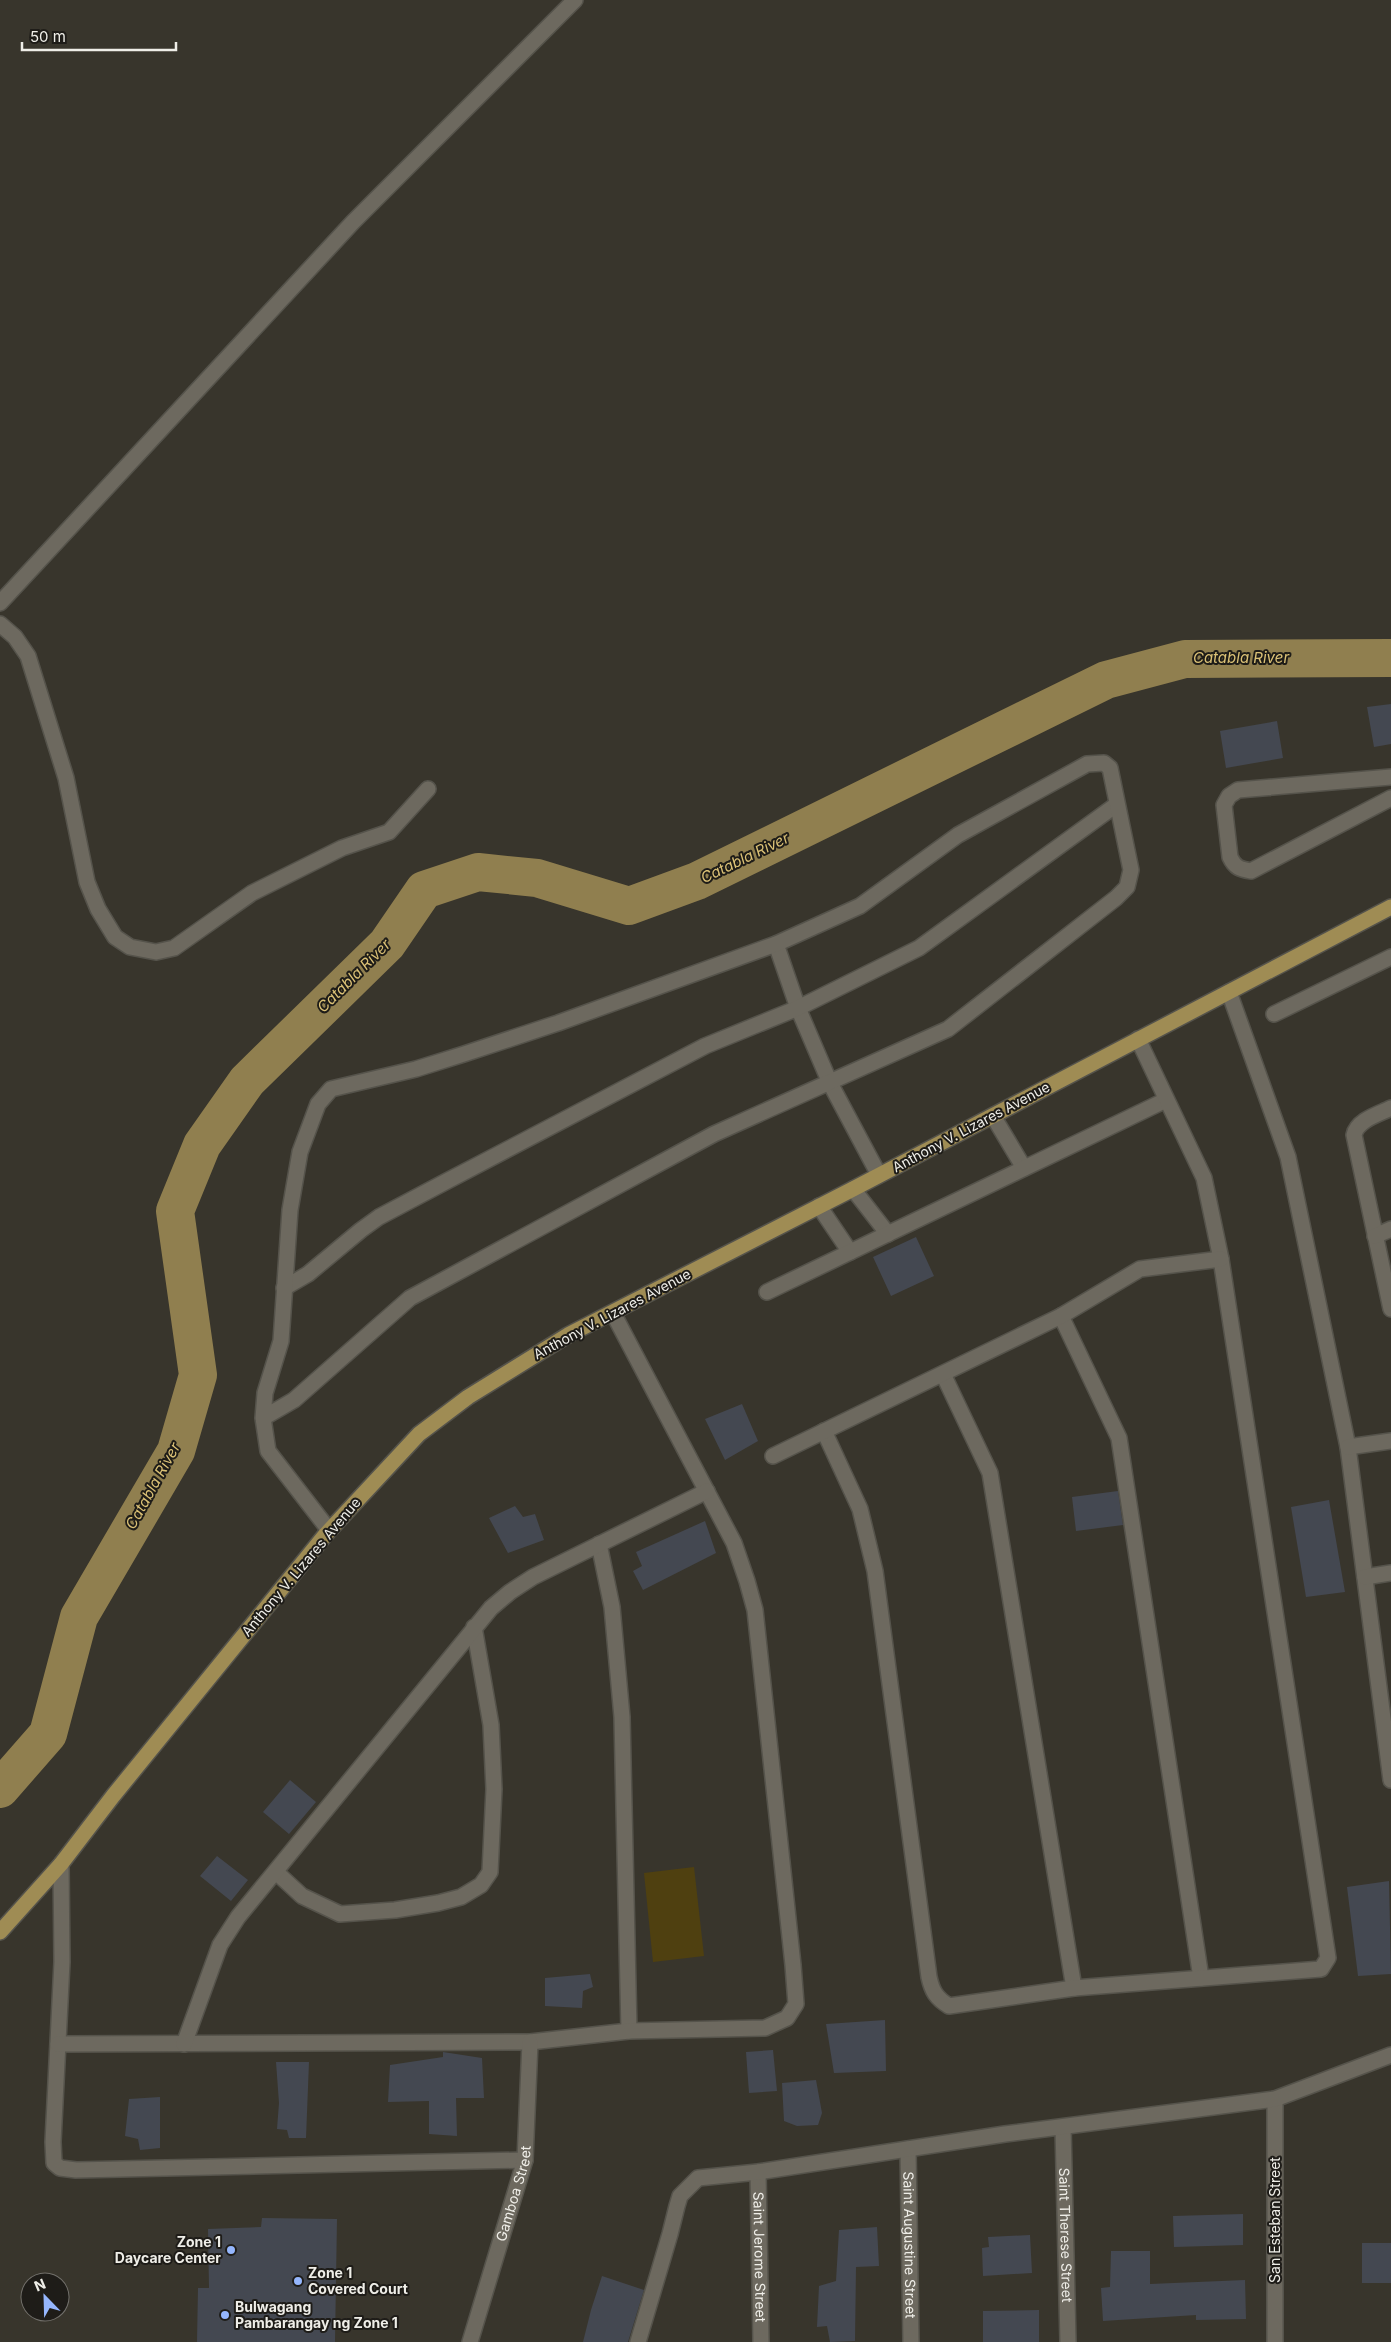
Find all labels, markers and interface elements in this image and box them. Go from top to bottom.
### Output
scale bar [22,20,176,52]
text: 50 m [30,27,66,46]
water label: Catabla River [1193,648,1289,667]
water label: Catabla River [697,828,792,887]
water label: Catabla River [313,935,395,1016]
street label: Anthony V. Lizares Avenue [889,1078,1052,1175]
street label: Anthony V. Lizares Avenue [530,1265,693,1362]
water label: Catabla River [121,1439,184,1532]
street label: Anthony V. Lizares Avenue [238,1494,364,1640]
street label: Gamboa Street [492,2145,534,2243]
street label: San Esteban Street [1266,2157,1283,2283]
street label: Saint Therese Street [1056,2167,1076,2303]
street label: Saint Augustine Street [900,2171,920,2319]
street label: Saint Jerome Street [750,2192,770,2323]
place label: Zone 1 Daycare Center [115,2233,221,2266]
marker: Zone 1 Daycare Center [225,2244,237,2256]
place label: Zone 1 Covered Court [308,2264,408,2297]
north arrow [20,2272,70,2322]
text: N [31,2275,48,2294]
marker: Zone 1 Covered Court [292,2275,304,2287]
place label: Bulwagang Pambarangay ng Zone 1 [235,2298,398,2331]
marker: Bulwagang Pambarangay ng Zone 1 [219,2309,231,2321]

